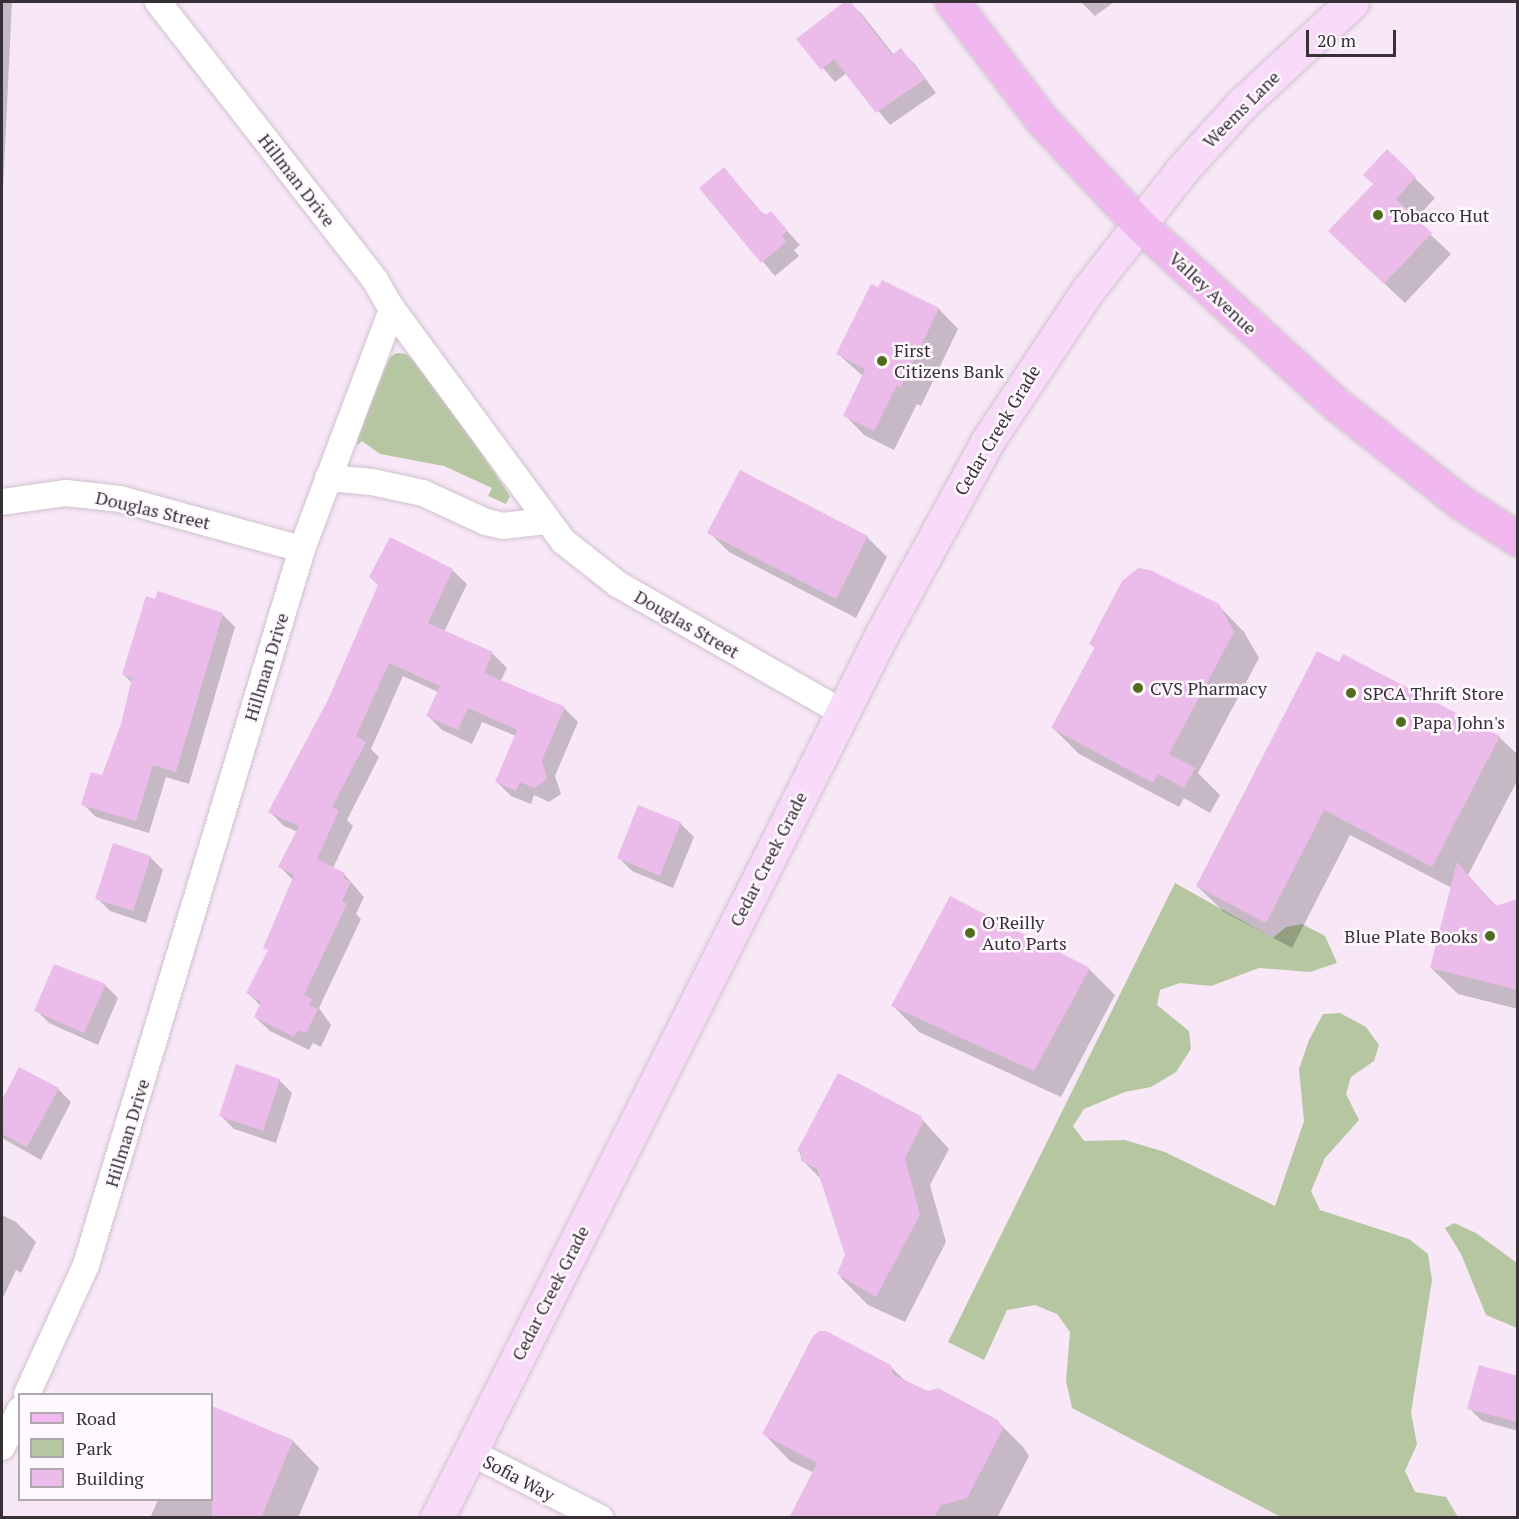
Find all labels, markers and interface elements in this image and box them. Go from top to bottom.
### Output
scale bar [1309,18,1399,56]
text: 20 m [1317,28,1356,52]
street label: Weems Lane [1198,66,1284,152]
street label: Hillman Drive [254,129,340,231]
place label: Tobacco Hut [1390,204,1489,226]
marker: Tobacco Hut [1371,208,1385,222]
street label: Valley Avenue [1165,247,1261,339]
place label: First Citizens Bank [894,340,1004,382]
marker: First Citizens Bank [875,354,889,368]
street label: Cedar Creek Grade [950,361,1044,499]
street label: Douglas Street [93,486,213,534]
street label: Douglas Street [631,585,743,663]
street label: Hillman Drive [239,610,293,724]
place label: CVS Pharmacy [1150,677,1267,699]
marker: CVS Pharmacy [1131,681,1145,695]
place label: SPCA Thrift Store [1363,682,1504,704]
marker: SPCA Thrift Store [1344,686,1358,700]
place label: Papa John's [1413,711,1505,733]
marker: Papa John's [1394,715,1408,729]
street label: Cedar Creek Grade [725,788,811,930]
place label: O'Reilly Auto Parts [982,912,1067,954]
place label: Blue Plate Books [1344,925,1478,947]
marker: O'Reilly Auto Parts [963,926,977,940]
marker: Blue Plate Books [1483,929,1497,943]
street label: Hillman Drive [100,1076,154,1190]
street label: Cedar Creek Grade [507,1222,593,1364]
legend [18,1393,213,1501]
text: Road [76,1406,116,1430]
text: Park [76,1436,112,1460]
street label: Sofia Way [480,1450,558,1506]
text: Building [76,1466,144,1490]

